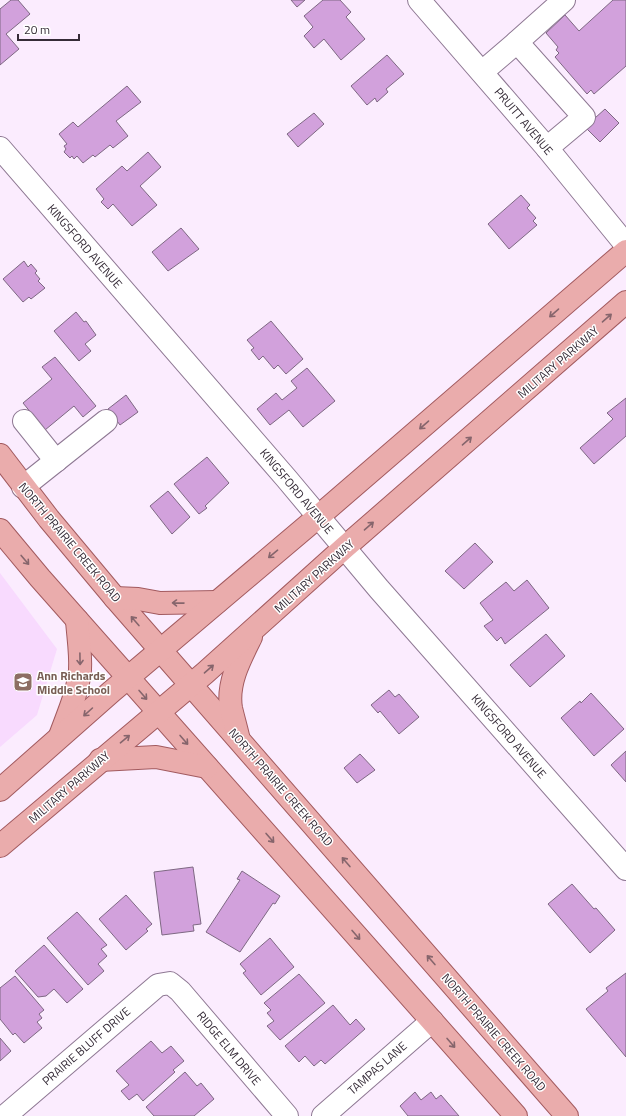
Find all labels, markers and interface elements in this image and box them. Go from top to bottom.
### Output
scale bar [18,16,79,42]
text: 20 m [24,20,50,39]
street label: PRUITT AVENUE [490,83,558,159]
street label: KINGSFORD AVENUE [43,200,127,293]
one-way arrow [549,308,559,317]
one-way arrow [602,314,613,323]
street label: MILITARY PARKWAY [513,321,603,403]
one-way arrow [419,421,429,430]
one-way arrow [462,436,472,445]
street label: KINGSFORD AVENUE [255,444,339,538]
street label: NORTH PRAIRIE CREEK ROAD [14,478,126,606]
one-way arrow [364,522,375,531]
street label: MILITARY PARKWAY [270,534,359,617]
one-way arrow [268,550,278,559]
one-way arrow [20,555,29,566]
one-way arrow [172,600,185,607]
one-way arrow [131,616,140,626]
one-way arrow [76,652,83,665]
one-way arrow [204,664,215,673]
place label: Ann Richards Middle School [37,666,110,699]
school or university icon: Ann Richards Middle School [12,671,34,693]
one-way arrow [139,689,148,700]
street label: KINGSFORD AVENUE [467,690,551,783]
one-way arrow [83,708,94,717]
street label: NORTH PRAIRIE CREEK ROAD [224,724,338,850]
one-way arrow [120,735,131,744]
one-way arrow [179,735,188,746]
street label: MILITARY PARKWAY [24,746,114,828]
one-way arrow [265,833,274,843]
one-way arrow [341,856,350,867]
one-way arrow [351,930,360,941]
one-way arrow [427,954,436,965]
street label: NORTH PRAIRIE CREEK ROAD [437,969,551,1095]
street label: PRAIRIE BLUFF DRIVE [38,1002,135,1090]
street label: RIDGE ELM DRIVE [192,1007,266,1089]
street label: TAMPAS LANE [343,1036,411,1099]
one-way arrow [447,1038,456,1048]

